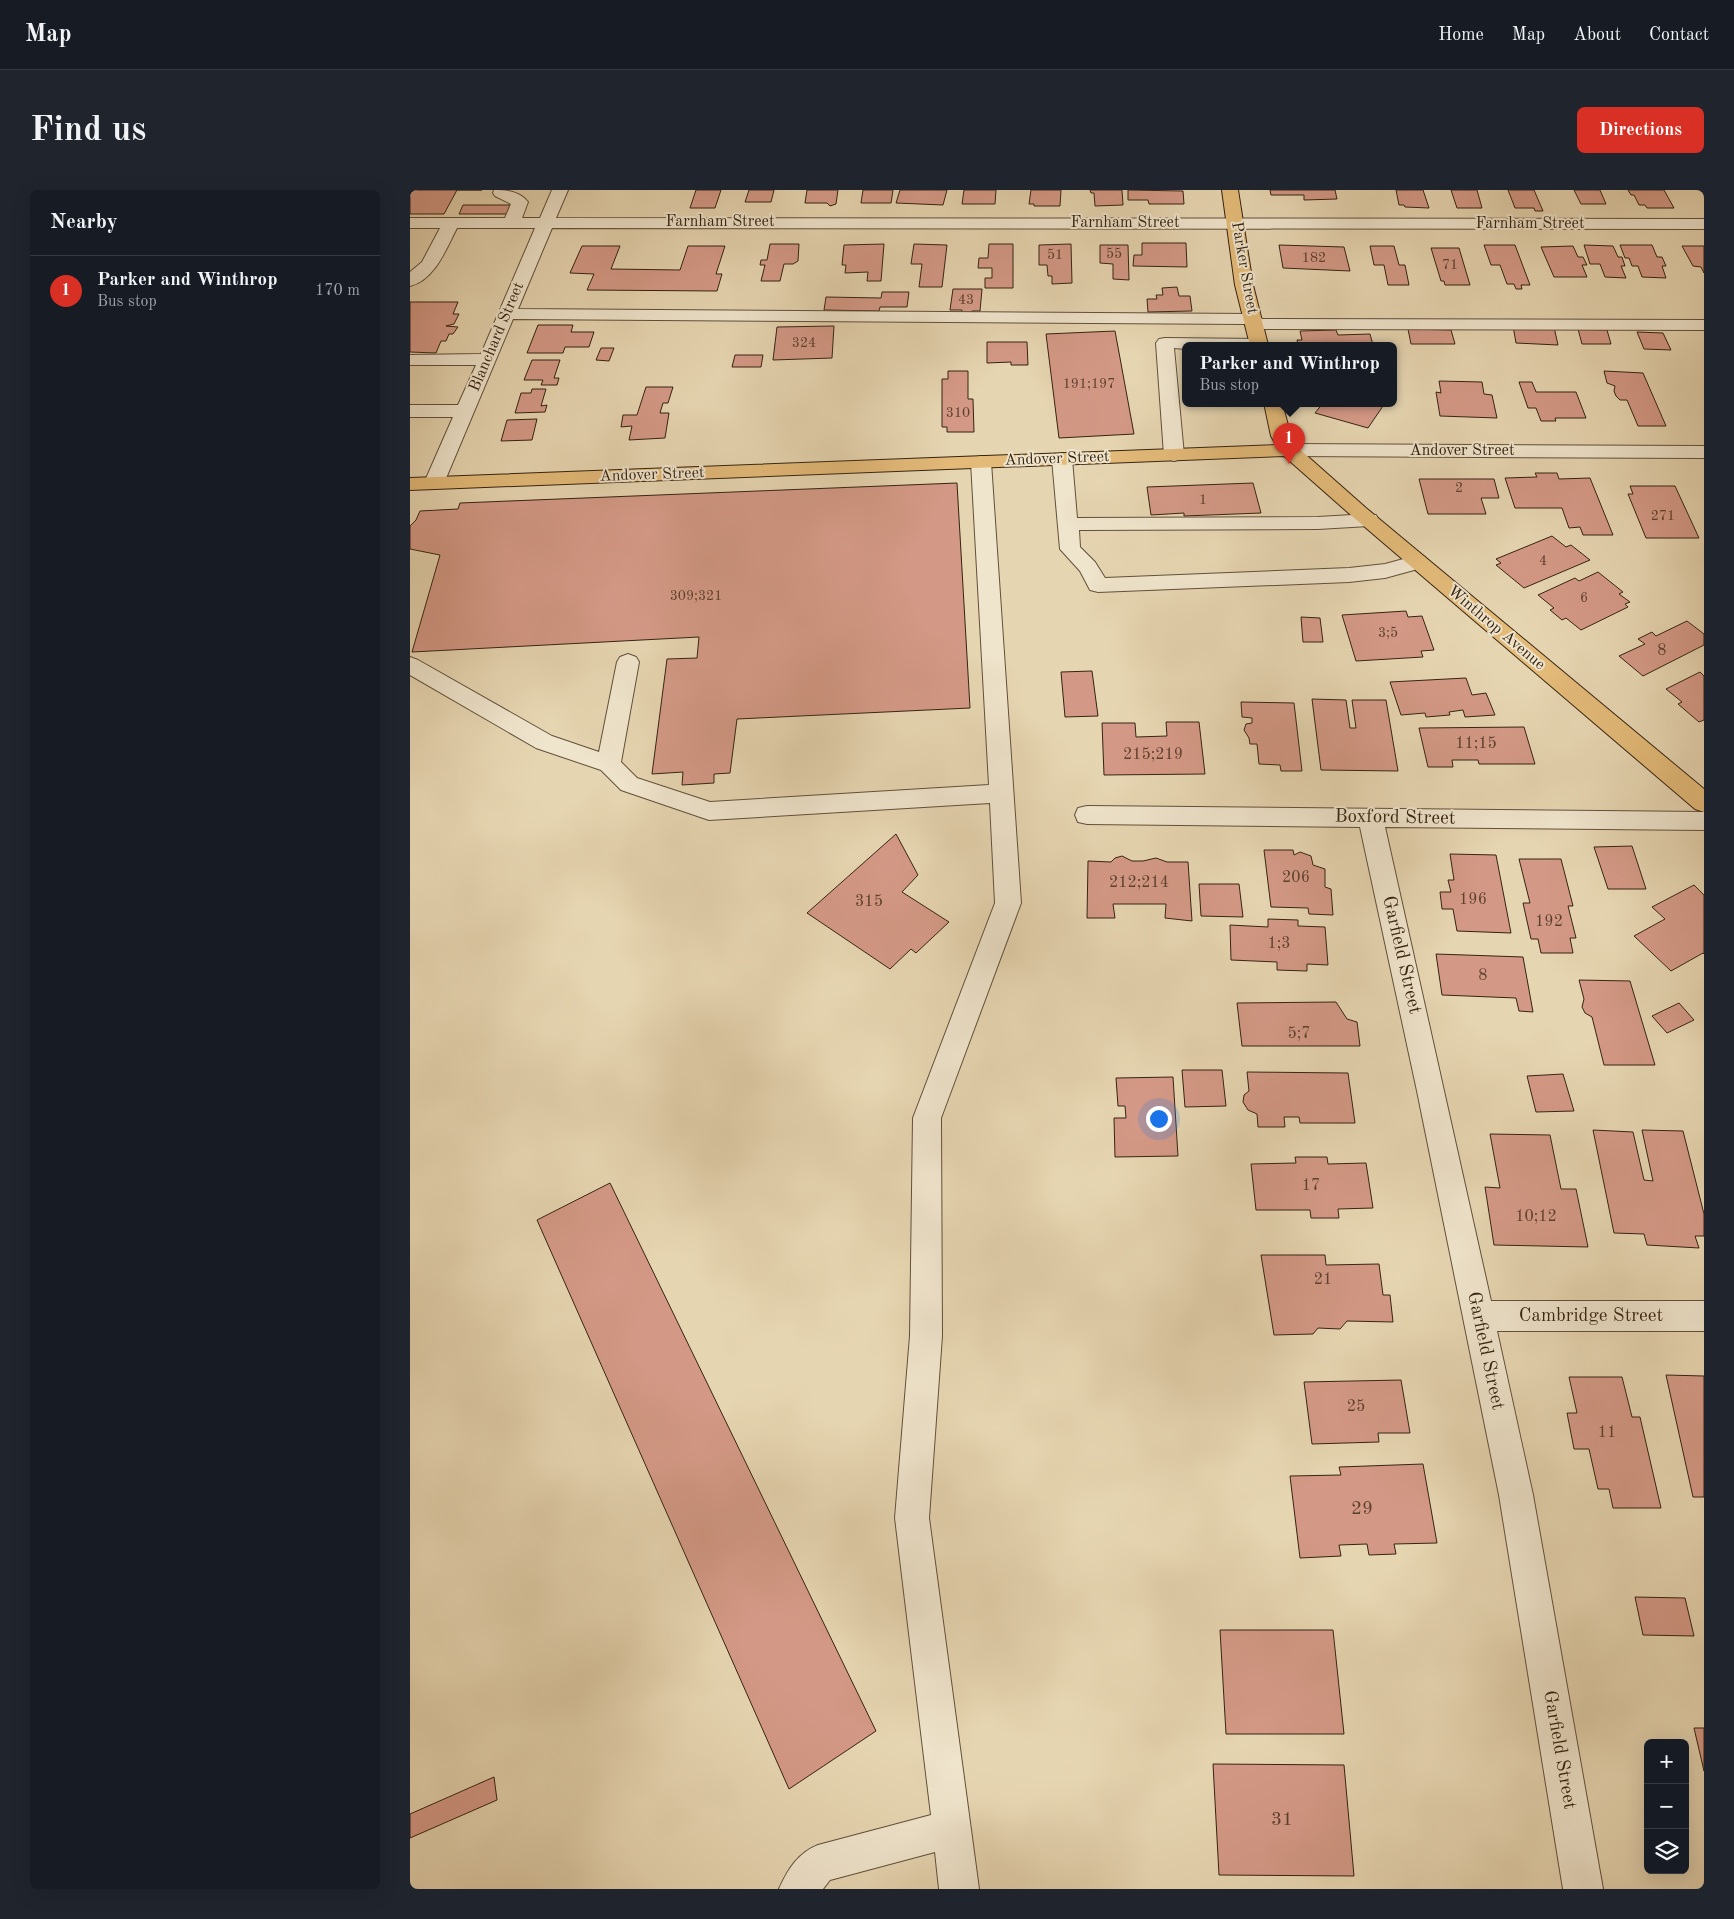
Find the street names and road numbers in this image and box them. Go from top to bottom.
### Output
street label: Farnham Street [665,214,775,230]
street label: Farnham Street [1070,215,1180,231]
street label: Farnham Street [1475,216,1585,232]
street label: Parker Street [1228,220,1260,316]
street label: Blanchard Street [467,280,527,394]
street label: Andover Street [1410,443,1515,459]
street label: Andover Street [1004,449,1110,469]
street label: Andover Street [599,465,705,485]
street label: Winthrop Avenue [1444,583,1548,673]
street label: Boxford Street [1334,807,1456,829]
street label: Garfield Street [1378,894,1424,1016]
street label: Garfield Street [1463,1290,1507,1412]
street label: Cambridge Street [1519,1307,1663,1326]
street label: Garfield Street [1539,1689,1579,1811]

